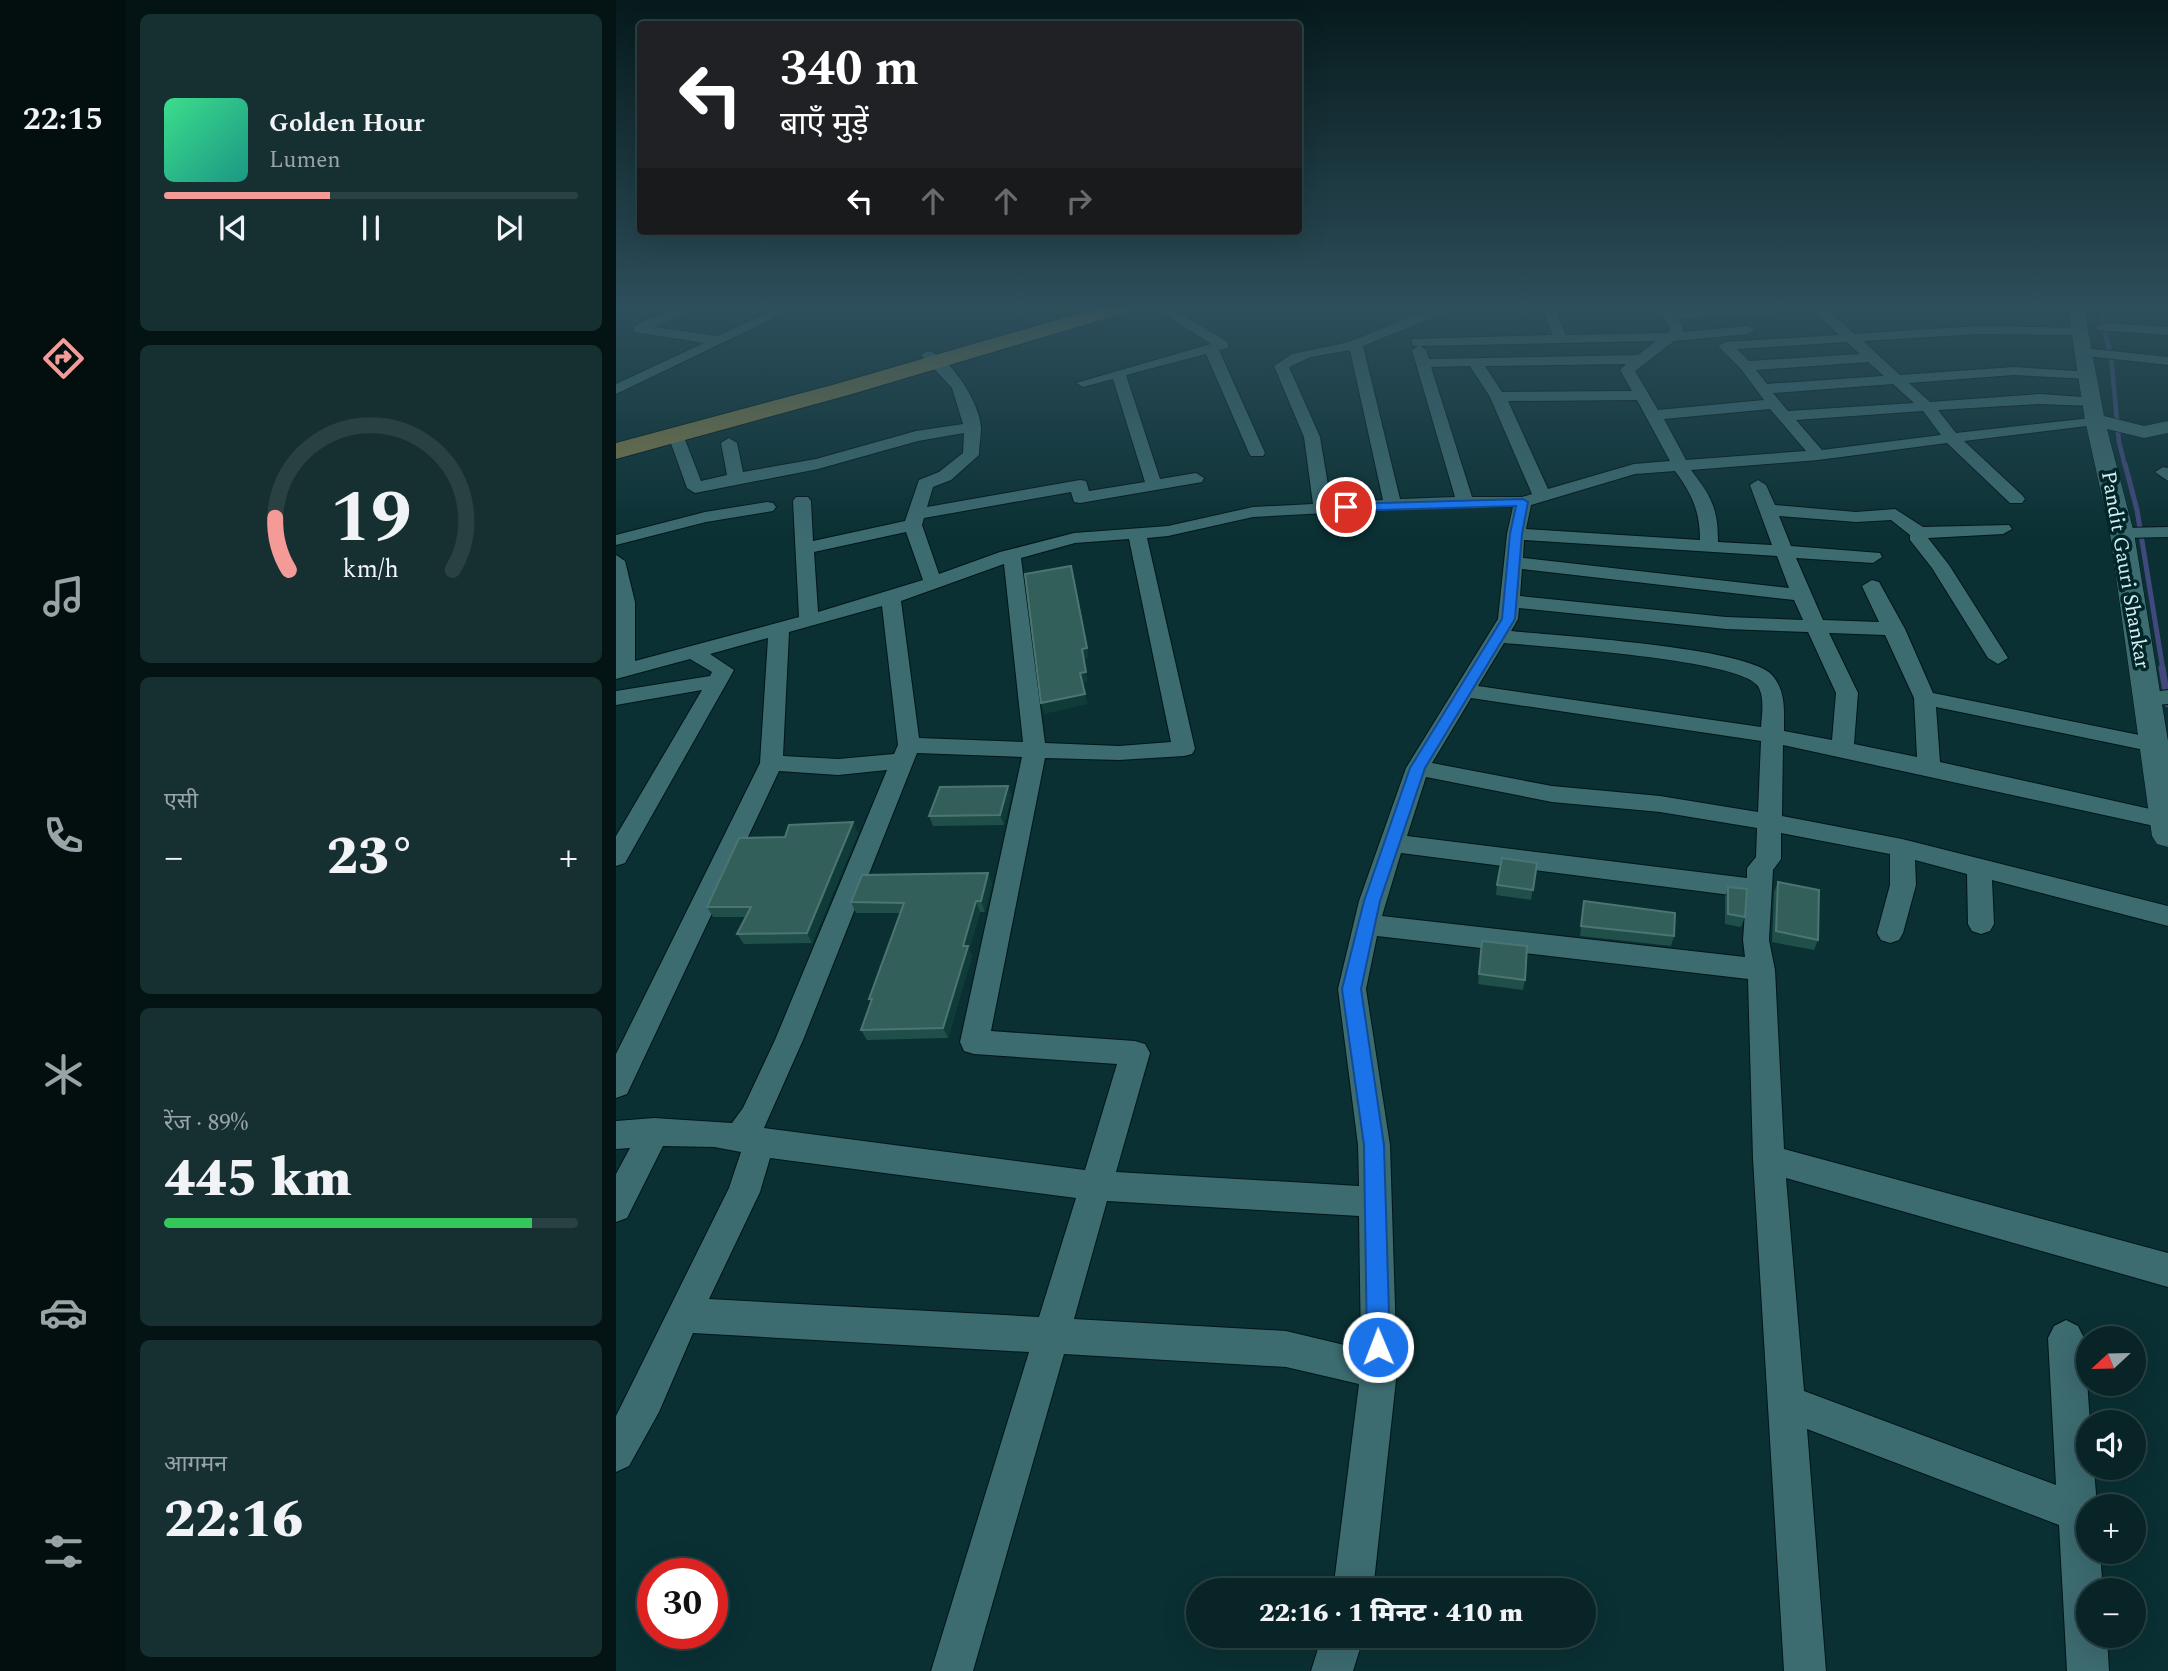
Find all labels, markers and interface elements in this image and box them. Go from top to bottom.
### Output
text: 340 m [780,32,919,107]
icon: left [665,49,756,140]
text: 22:15 [23,95,103,144]
text: बाएँ मुड़ें [780,100,869,149]
text: Golden Hour [269,103,425,143]
text: Lumen [269,143,341,178]
icon: left [841,182,879,220]
icon: ahead [914,182,952,220]
icon: ahead [987,182,1025,220]
icon: right [1060,182,1098,220]
icon: previous [214,209,252,247]
icon: pause [352,209,390,247]
icon: next [490,209,528,247]
icon: directions [39,334,88,383]
text: 19 [330,464,412,575]
street label: Pandit Gauri Shankar [2092,468,2158,672]
pin [1316,477,1376,537]
icon: arrive [1327,488,1365,526]
text: km/h [343,551,399,589]
icon: music [39,572,88,621]
text: एसी [164,784,198,819]
icon: phone [39,811,88,860]
text: 23° [327,818,415,897]
text: − [164,829,183,887]
text: + [559,829,578,887]
icon: climate [39,1050,88,1099]
text: रेंज · 89% [164,1106,248,1141]
text: 445 km [164,1140,352,1219]
icon: car [39,1288,88,1337]
position arrow [1341,1310,1415,1384]
north arrow [2076,1326,2146,1396]
map controls [2076,1326,2146,1648]
button: sound [2076,1410,2146,1480]
text: आगमन [164,1447,227,1482]
text: 22:16 [164,1481,303,1560]
button: + [2076,1494,2146,1564]
icon: filters [39,1527,88,1576]
speed limit sign: 30 [637,1558,728,1649]
button: − [2076,1578,2146,1648]
text: 22:16 · 1 मिनट · 410 m [1259,1593,1523,1633]

